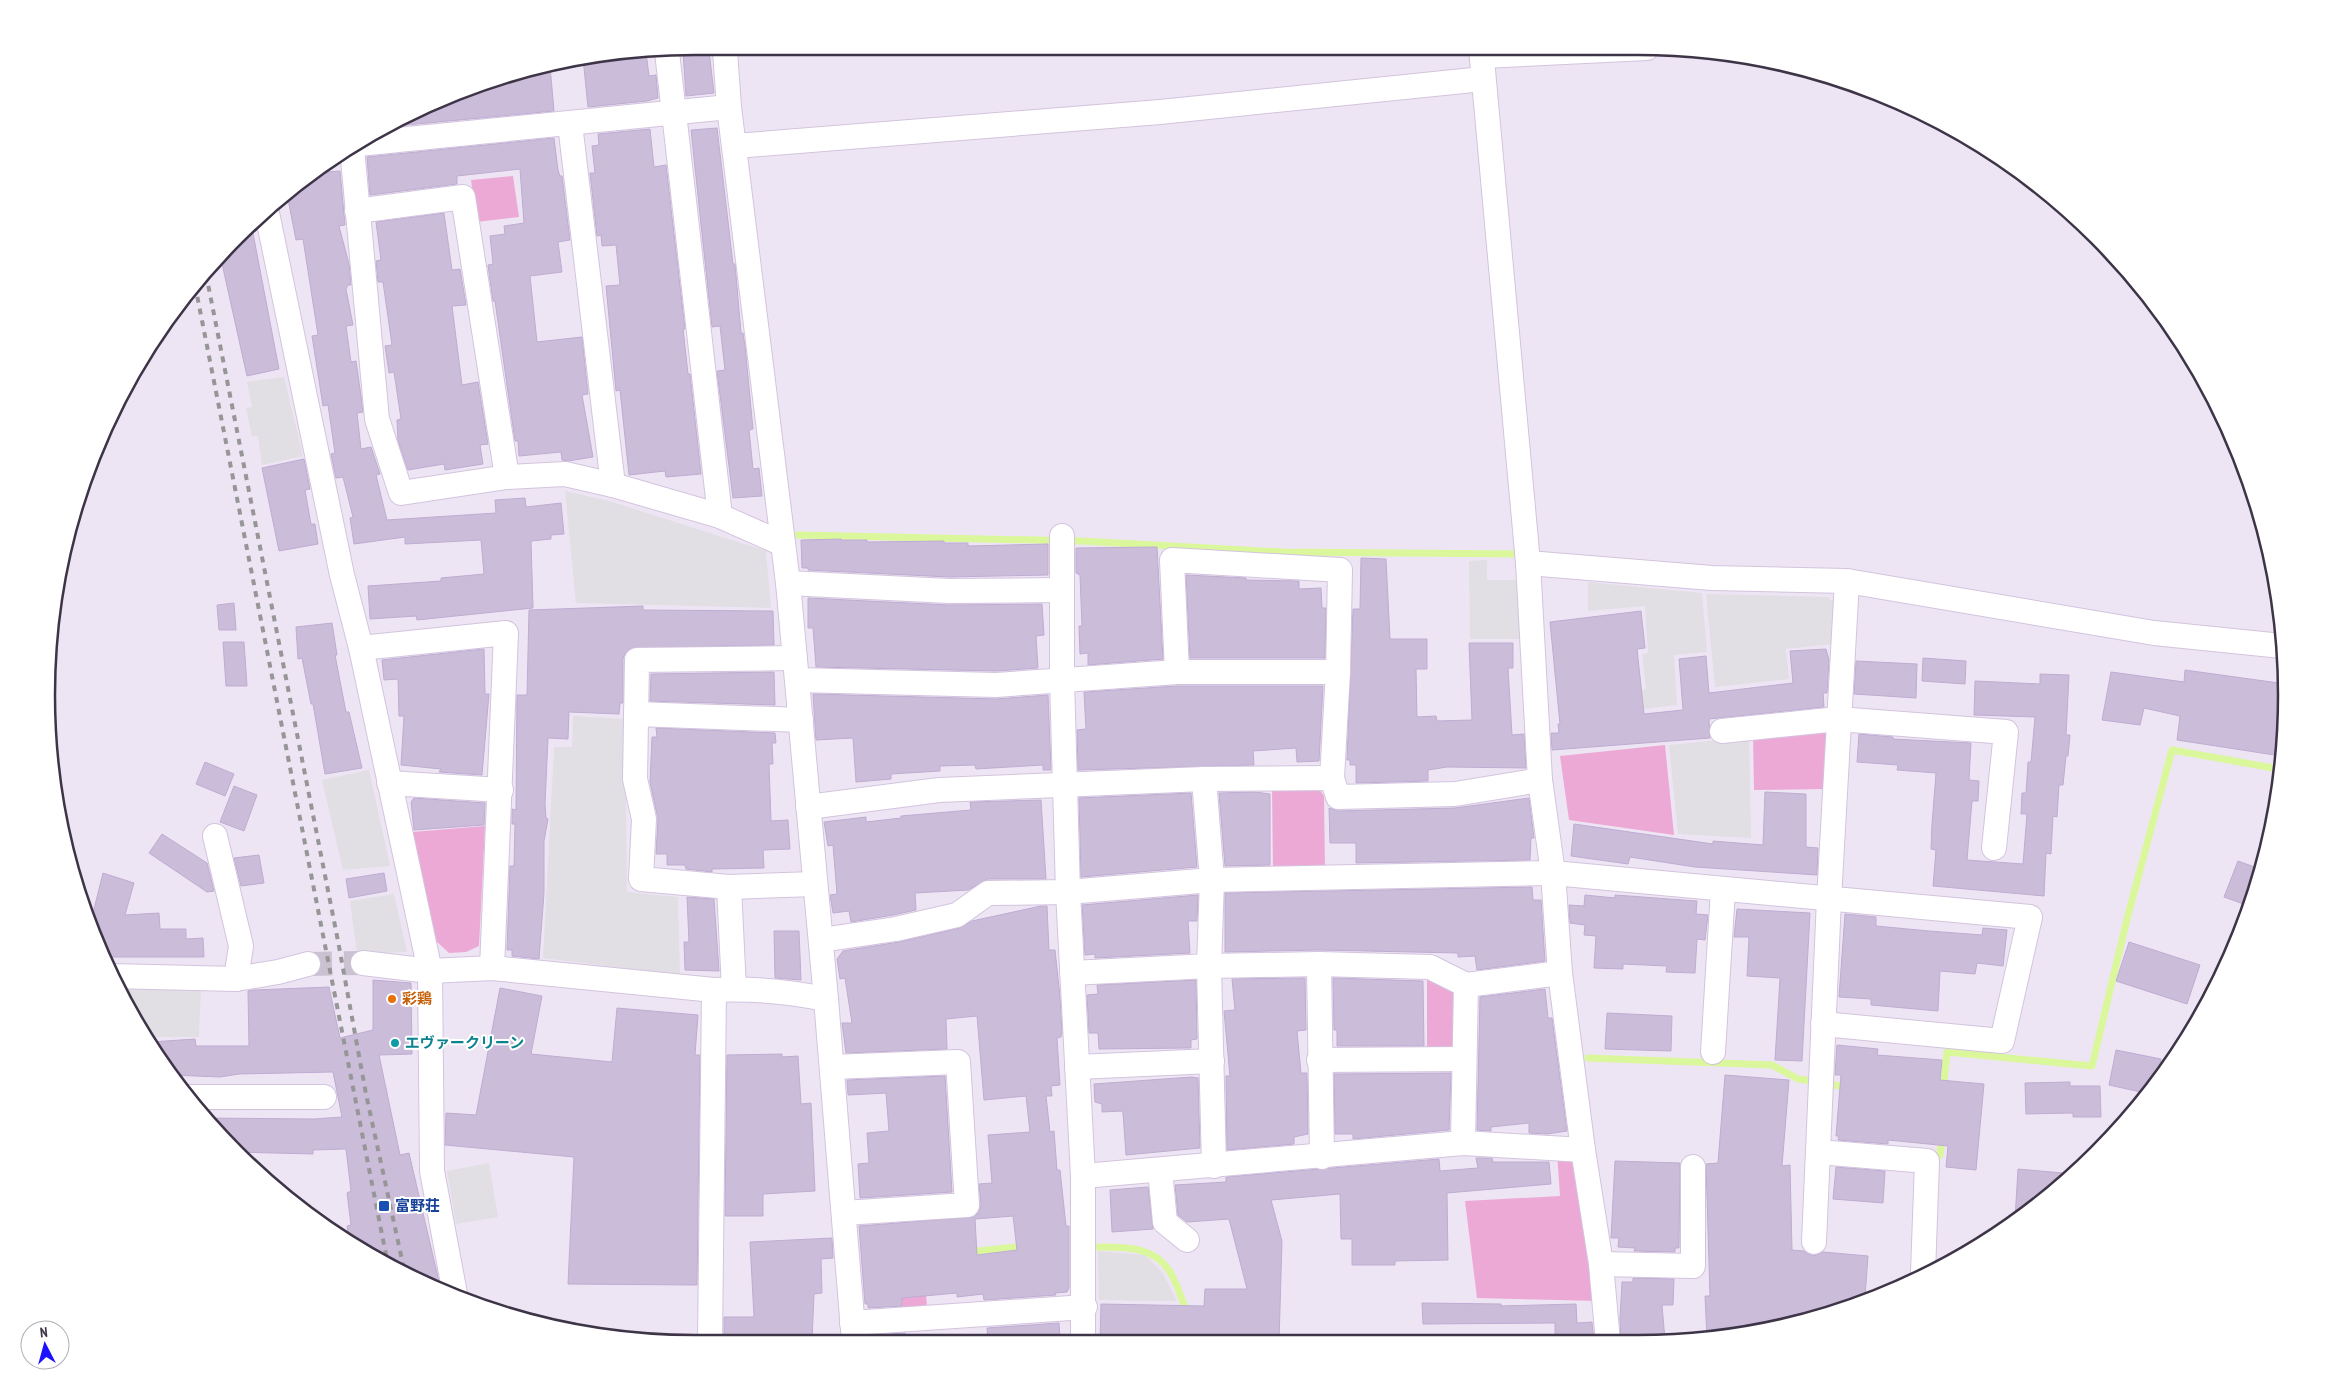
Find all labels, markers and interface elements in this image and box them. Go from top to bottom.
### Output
place label: 彩鶏 [402,989,432,1008]
marker: 彩鶏 [386,993,398,1005]
place label: エヴァークリーン [405,1033,524,1052]
marker: エヴァークリーン [389,1037,401,1049]
place label: 富野荘 [395,1196,440,1215]
marker: 富野荘 [377,1199,391,1213]
north arrow [20,1320,70,1370]
text: N [39,1323,48,1341]

